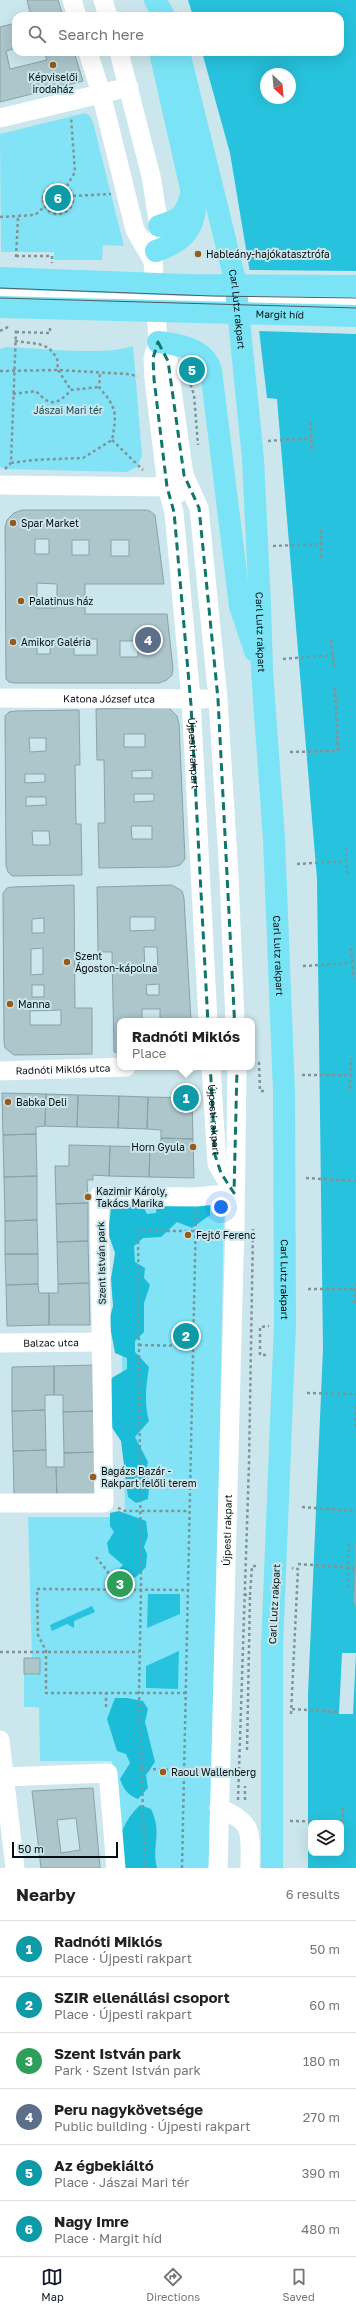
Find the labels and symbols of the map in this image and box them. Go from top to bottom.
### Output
marker: Képviselői irodaház [48,60,58,70]
north arrow [260,68,296,104]
place label: Képviselői irodaház [28,71,78,95]
pin: 6 [45,183,71,213]
place label: Hableány-hajókatasztrófa [206,248,330,260]
marker: Hableány-hajókatasztrófa [193,249,203,259]
street label: Carl Lutz rakpart [227,268,248,350]
street label: Margit híd [256,307,304,321]
pin: 5 [179,355,205,385]
park label: Jászai Mari tér [33,404,103,416]
place label: Spar Market [21,517,79,529]
marker: Spar Market [8,518,18,528]
street label: Carl Lutz rakpart [253,592,268,673]
place label: Palatinus ház [29,595,93,607]
marker: Palatinus ház [16,596,26,606]
pin: 4 [135,625,161,655]
place label: Amikor Galéria [21,636,91,648]
marker: Amikor Galéria [8,637,18,647]
street label: Katona József utca [63,692,155,705]
street label: Újpesti rakpart [186,717,202,789]
street label: Carl Lutz rakpart [271,915,286,996]
place label: Szent Ágoston-kápolna [75,950,157,974]
marker: Szent Ágoston-kápolna [62,957,72,967]
place label: Manna [18,998,50,1010]
marker: Manna [5,999,15,1009]
street label: Radnóti Miklós utca [15,1061,111,1077]
pin: 1 [173,1083,199,1113]
street label: Újpesti rakpart [206,1084,222,1156]
place label: Babka Deli [16,1096,67,1108]
marker: Babka Deli [3,1097,13,1107]
place label: Horn Gyula [131,1141,185,1153]
marker: Horn Gyula [188,1142,198,1152]
place label: Kazimir Károly, Takács Marika [96,1185,167,1209]
marker: Kazimir Károly, Takács Marika [83,1192,93,1202]
your location [211,1197,231,1217]
street label: Szent István park [94,1221,108,1305]
place label: Fejtő Ferenc [196,1229,256,1241]
marker: Fejtő Ferenc [183,1230,193,1240]
street label: Carl Lutz rakpart [279,1239,291,1320]
pin: 2 [173,1321,199,1351]
street label: Balzac utca [23,1336,79,1349]
place label: Bagázs Bazár - Rakpart felőli terem [101,1465,197,1489]
marker: Bagázs Bazár - Rakpart felőli terem [88,1472,98,1482]
street label: Újpesti rakpart [220,1494,234,1566]
street label: Carl Lutz rakpart [266,1564,282,1644]
pin: 3 [107,1569,133,1599]
place label: Raoul Wallenberg [171,1766,256,1778]
marker: Raoul Wallenberg [158,1767,168,1777]
scale bar [12,1840,118,1859]

